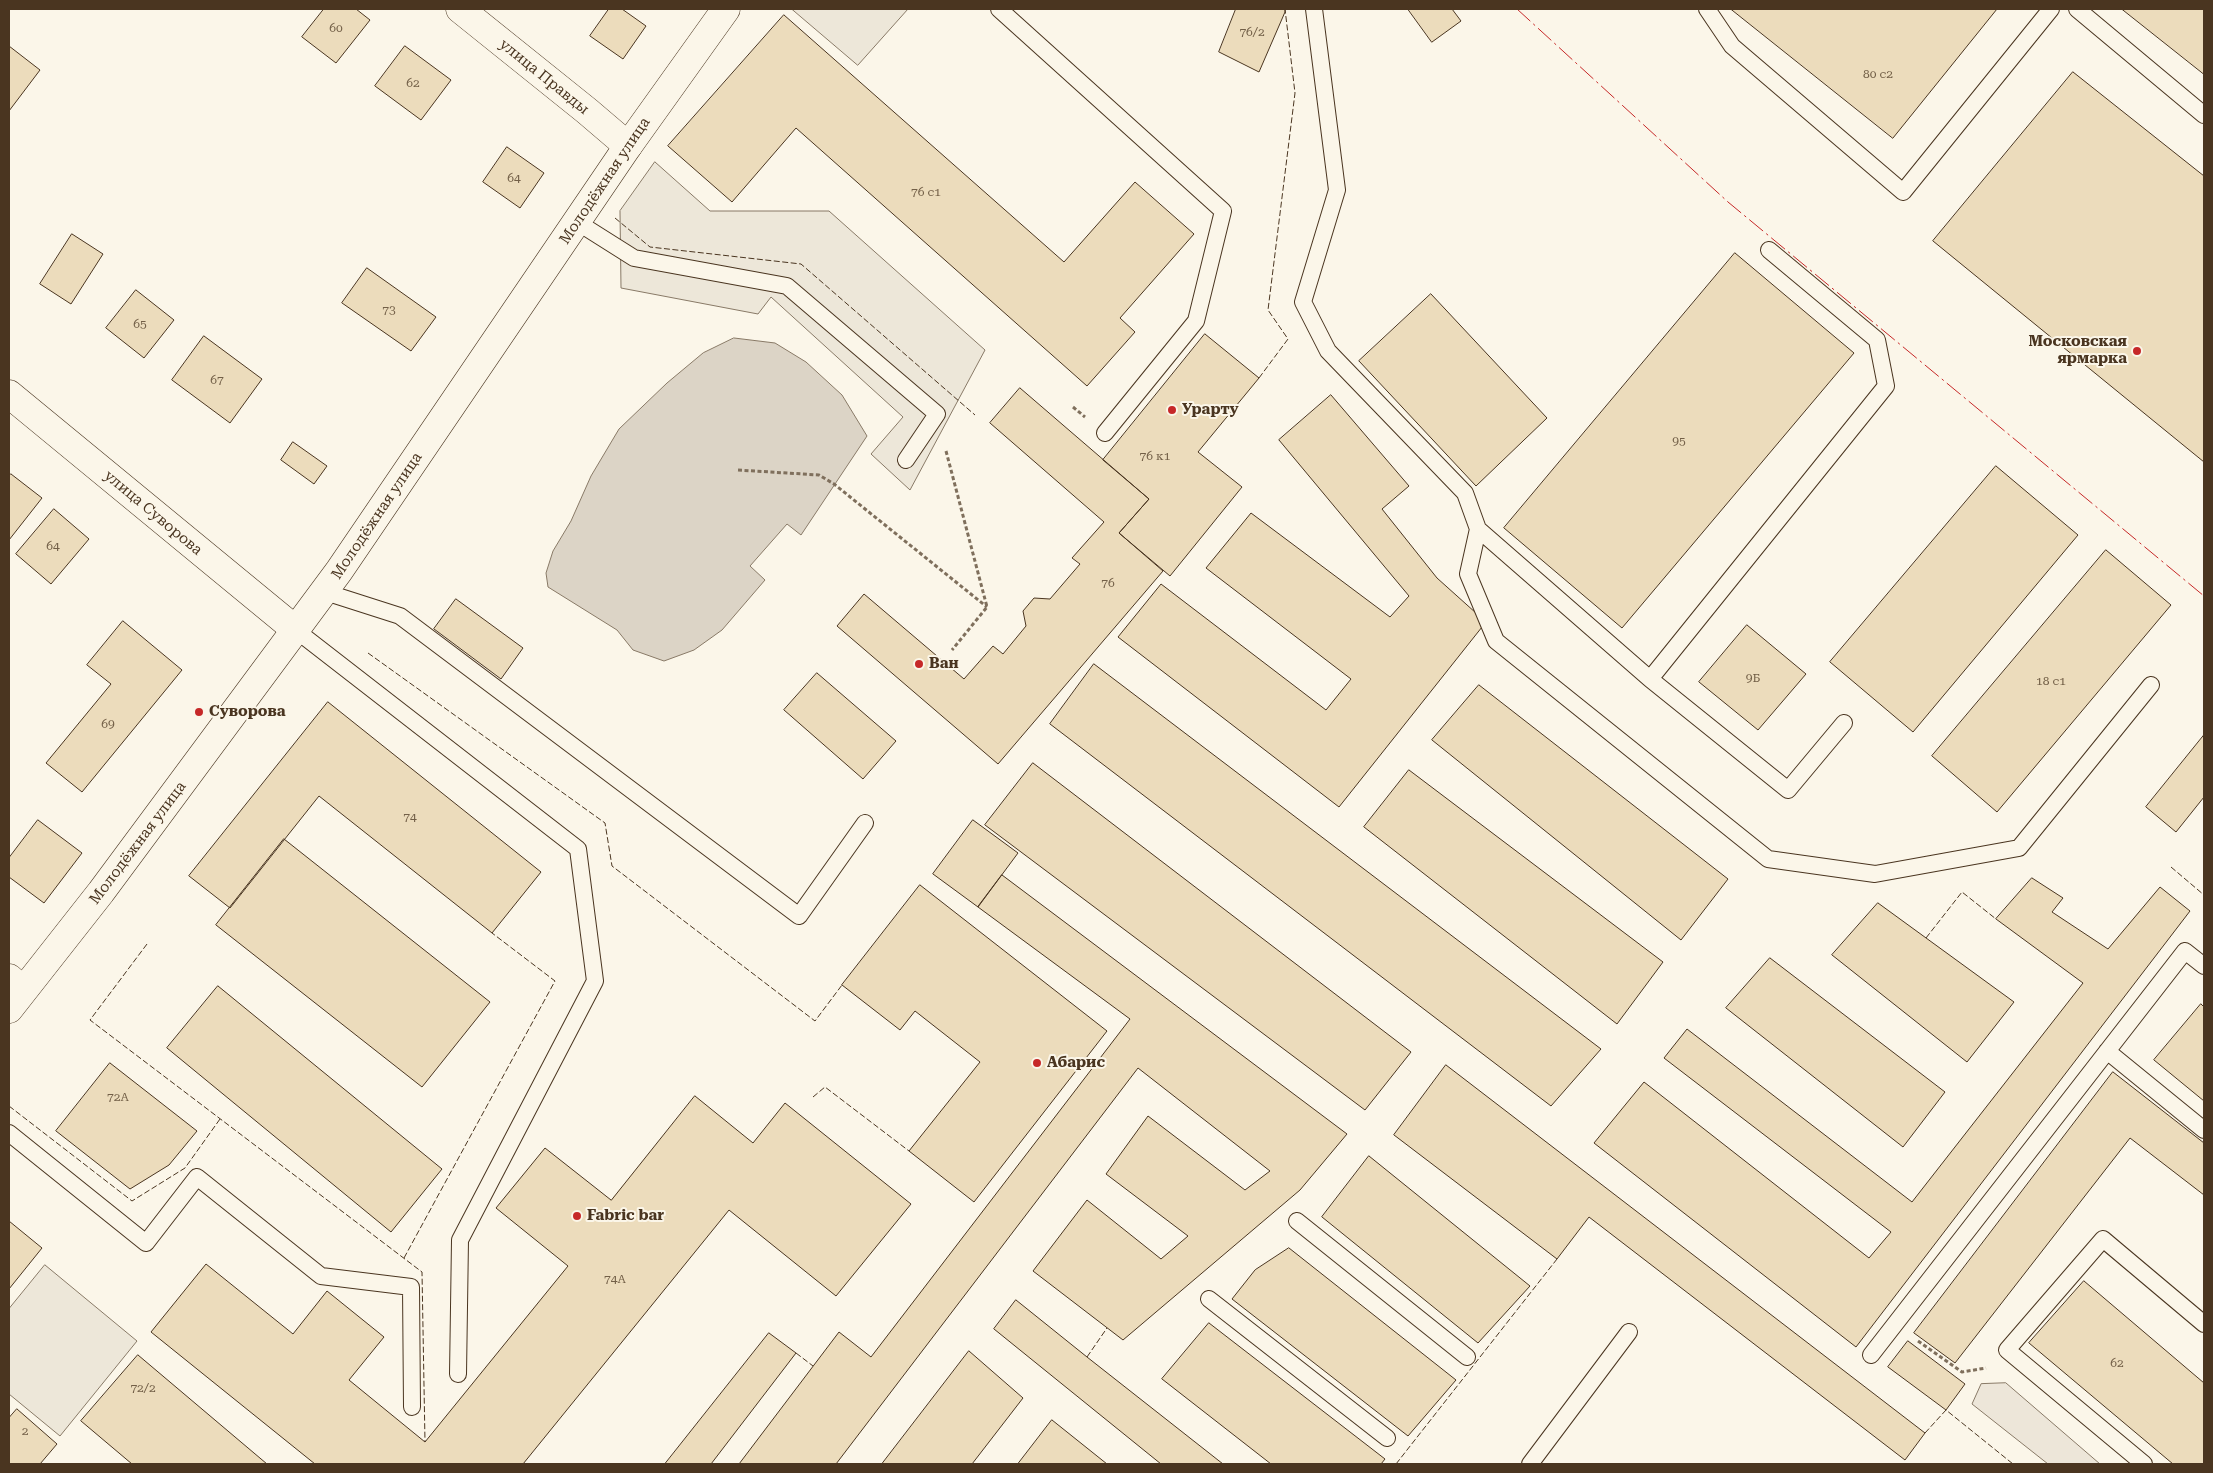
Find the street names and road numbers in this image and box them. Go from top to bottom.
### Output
street label: улица Правды [496,35,592,119]
street label: Молодёжная улица [556,114,654,248]
street label: Молодёжная улица [328,449,426,583]
street label: улица Суворова [100,467,206,559]
street label: Молодёжная улица [86,778,190,908]

